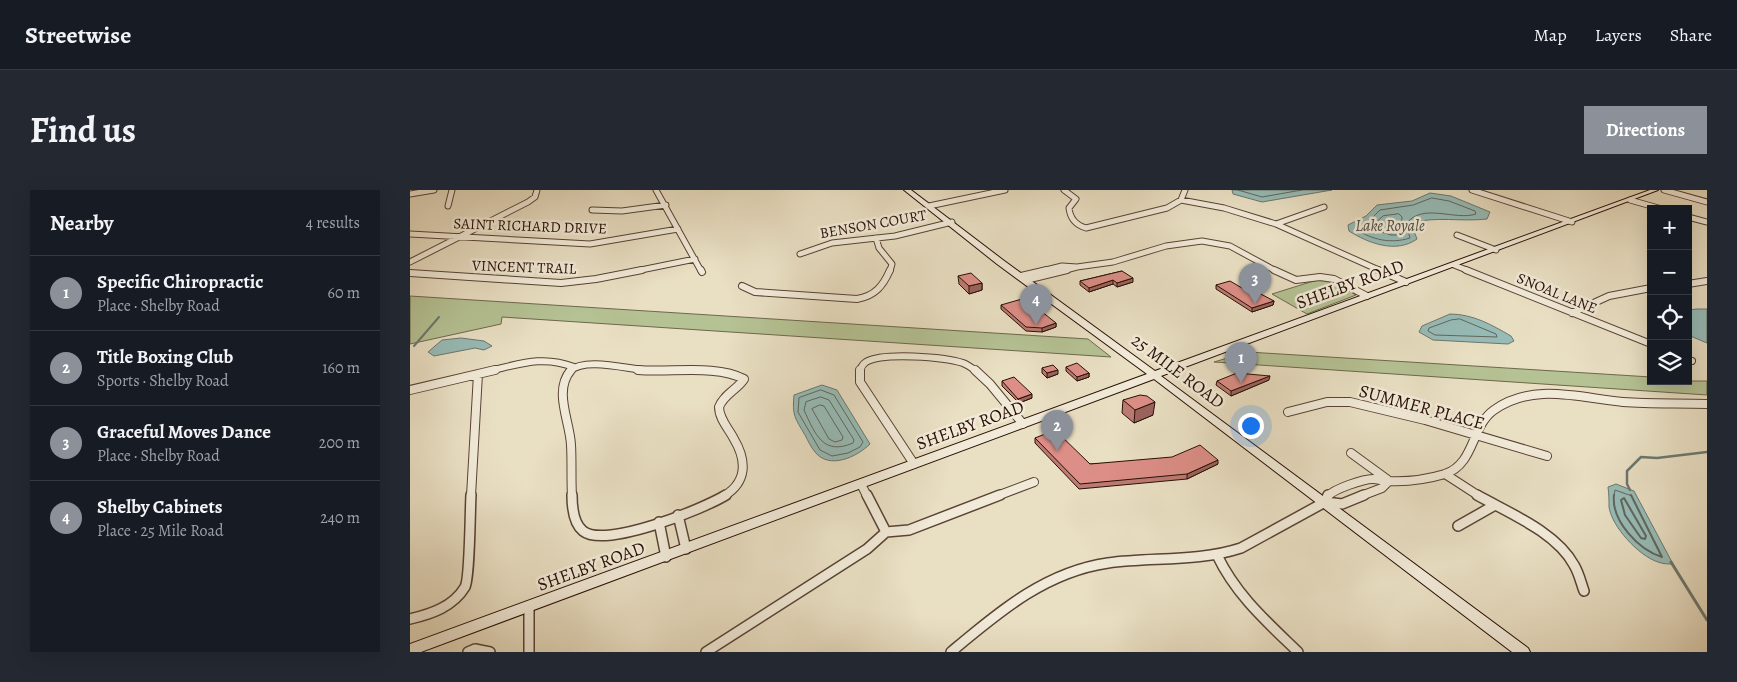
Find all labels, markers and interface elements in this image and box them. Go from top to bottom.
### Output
text: Streetwise [25,19,131,51]
text: Map [1534,23,1567,47]
text: Layers [1595,23,1642,47]
text: Share [1670,23,1712,47]
text: Find us [30,106,136,154]
button: Directions [1584,106,1707,154]
street label: BENSON COURT [818,205,929,243]
map controls [1647,205,1692,385]
button: + [1647,205,1692,250]
text: Nearby [50,209,113,237]
text: 4 results [306,212,360,234]
street label: SAINT RICHARD DRIVE [453,213,607,239]
water label: Lake Royale [1355,215,1425,237]
button: − [1647,250,1692,295]
street label: SHELBY ROAD [1293,253,1407,315]
street label: VINCENT TRAIL [470,255,577,279]
pin: 3 [1239,263,1271,304]
street label: SNOAL LANE [1514,268,1600,318]
text: Specific Chiropractic [97,269,264,295]
text: 1 [63,282,69,304]
text: 60 m [328,282,360,304]
pin: 4 [1020,284,1052,325]
text: Place · Shelby Road [97,295,220,317]
button: locate [1647,295,1692,340]
street label: 25 MILE ROAD [1127,328,1229,414]
button: layers [1647,340,1692,385]
pin: 1 [1225,342,1257,383]
text: Title Boxing Club [97,344,233,370]
text: 2 [62,357,70,379]
text: 160 m [322,357,360,379]
text: Sports · Shelby Road [97,370,229,392]
street label: SUMMER PLACE [1356,379,1488,435]
street label: SHELBY ROAD [913,394,1027,456]
pin: 2 [1041,410,1073,451]
your location [1238,413,1264,439]
text: Graceful Moves Dance [97,419,271,445]
text: 3 [63,432,69,454]
text: 200 m [319,432,360,454]
text: Place · Shelby Road [97,445,220,467]
text: Shelby Cabinets [97,494,222,520]
text: 4 [62,507,70,529]
text: 240 m [320,507,360,529]
text: Place · 25 Mile Road [97,520,224,542]
street label: SHELBY ROAD [534,535,648,597]

